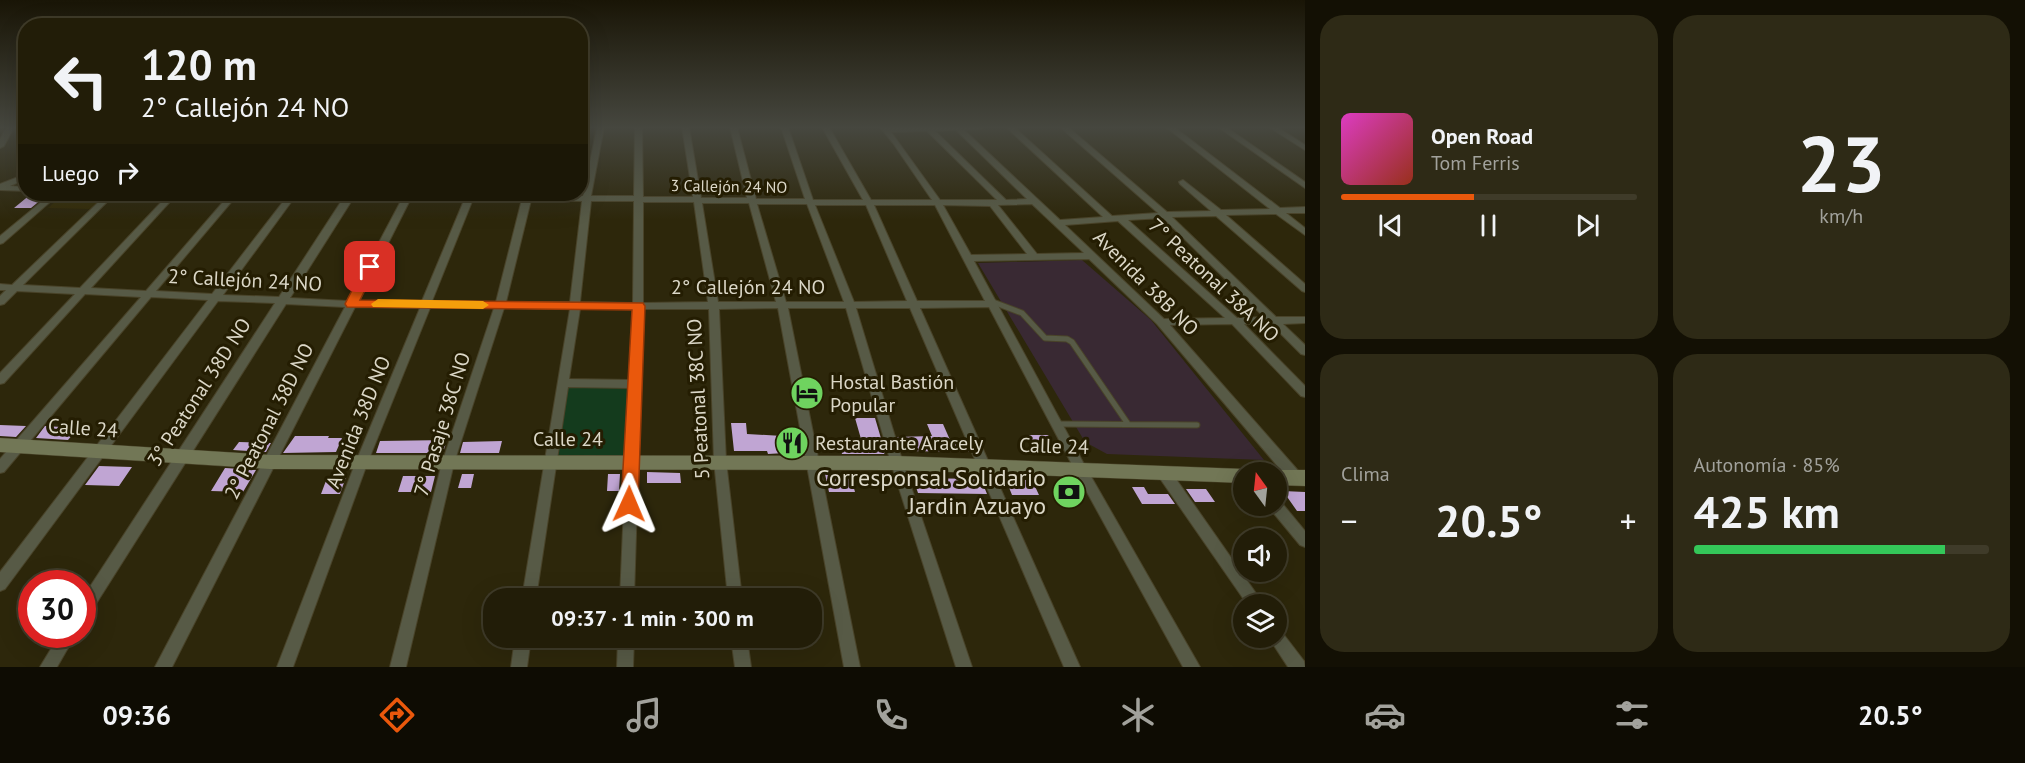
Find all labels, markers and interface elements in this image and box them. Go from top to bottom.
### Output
text: 120 m [141,37,257,92]
icon: left [42,42,120,120]
text: 2° Callejón 24 NO [141,90,349,124]
text: 23 [1797,113,1885,214]
text: Open Road [1431,122,1533,150]
text: Tom Ferris [1431,150,1520,176]
icon: right [111,156,144,189]
text: Luego [42,159,99,187]
street label: 3 Callejón 24 NO [671,175,788,197]
text: km/h [1819,203,1863,229]
icon: previous [1374,209,1407,242]
icon: pause [1472,209,1505,242]
icon: next [1571,209,1604,242]
street label: 7° Peatonal 38A NO [1143,213,1285,347]
street label: Avenida 38B NO [1088,225,1204,341]
pin [344,241,395,292]
icon: arrive [353,250,386,283]
street label: 2° Callejón 24 NO [167,263,323,297]
street label: 2° Callejón 24 NO [671,274,825,300]
street label: 3° Peatonal 38D NO [141,313,257,471]
street label: 5 Peatonal 38C NO [681,318,715,480]
street label: 2° Peatonal 38D NO [218,338,320,504]
street label: 7° Pasaje 38C NO [408,349,476,499]
street label: Avenida 38D NO [320,352,396,492]
place label: Hostal Bastión Popular [830,369,954,418]
hotel icon: Hostal Bastión Popular [789,375,825,411]
street label: Calle 24 [47,413,119,443]
restaurant icon: Restaurante Aracely [774,425,810,461]
street label: Calle 24 [533,426,603,452]
place label: Restaurante Aracely [815,430,984,456]
street label: Calle 24 [1019,432,1090,460]
text: Autonomía · 85% [1694,452,1840,478]
text: Clima [1341,461,1390,487]
place label: Corresponsal Solidario Jardin Azuayo [816,462,1046,521]
north arrow [1233,462,1287,516]
map controls [1233,462,1287,648]
position arrow [597,472,661,536]
bank icon: Corresponsal Solidario Jardin Azuayo [1051,474,1087,510]
text: 425 km [1694,482,1840,540]
text: 20.5° [1435,491,1542,549]
text: − [1341,499,1358,542]
text: + [1620,499,1637,542]
button: sound [1233,528,1287,582]
speed limit sign: 30 [18,570,96,648]
button: layers [1233,594,1287,648]
text: 09:37 · 1 min · 300 m [551,604,754,632]
icon: directions [376,694,418,736]
icon: music [623,694,665,736]
icon: phone [870,694,912,736]
icon: climate [1117,694,1159,736]
icon: car [1364,694,1406,736]
icon: filters [1611,694,1653,736]
text: 09:36 [103,698,171,732]
text: 20.5° [1858,698,1922,732]

